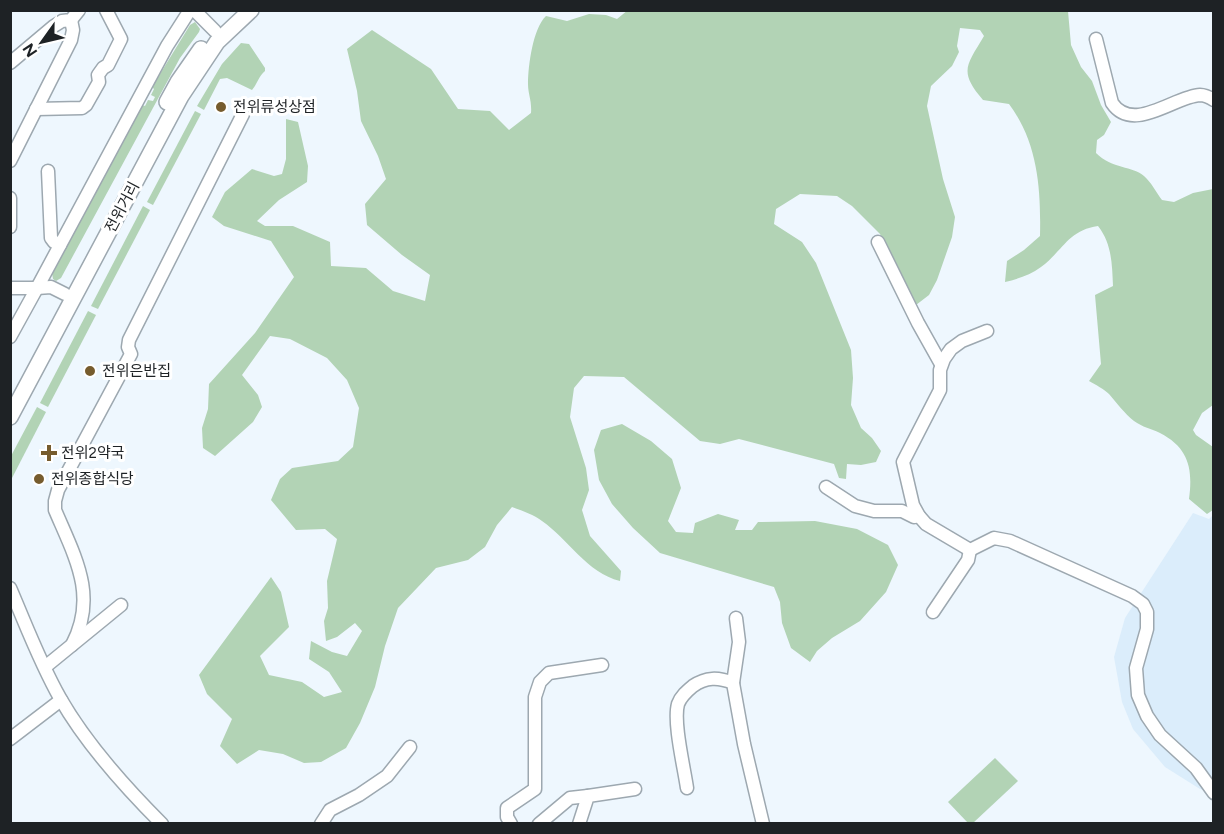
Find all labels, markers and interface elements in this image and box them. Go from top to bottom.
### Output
north arrow [12,12,72,72]
text: N [19,40,41,61]
place label: 전위류성상점 [233,98,316,116]
marker: 전위류성상점 [214,100,228,114]
street label: 전위거리 [101,178,143,236]
place label: 전위은반집 [102,362,171,380]
marker: 전위은반집 [83,364,97,378]
place label: 전위2약국 [61,444,125,462]
marker: 전위2약국 [42,446,56,460]
place label: 전위종합식당 [51,470,134,488]
marker: 전위종합식당 [32,472,46,486]

